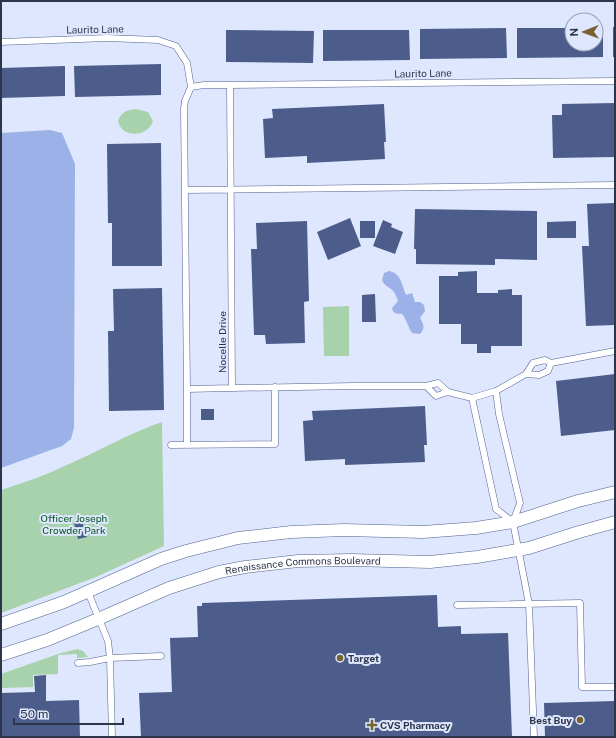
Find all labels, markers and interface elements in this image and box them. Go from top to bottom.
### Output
north arrow [564,12,604,52]
street label: Laurito Lane [66,22,124,36]
text: N [568,28,580,37]
street label: Laurito Lane [394,66,452,80]
street label: Nocelle Drive [216,311,228,373]
park label: Officer Joseph Crowder Park [41,512,108,536]
street label: Renaissance Commons Boulevard [224,554,381,577]
place label: Target [348,652,379,664]
marker: Target [335,653,345,663]
scale bar [14,700,123,726]
text: 50 m [20,707,48,721]
place label: Best Buy [529,714,572,726]
marker: Best Buy [575,715,585,725]
place label: CVS Pharmacy [380,719,451,731]
marker: CVS Pharmacy [367,720,377,730]

